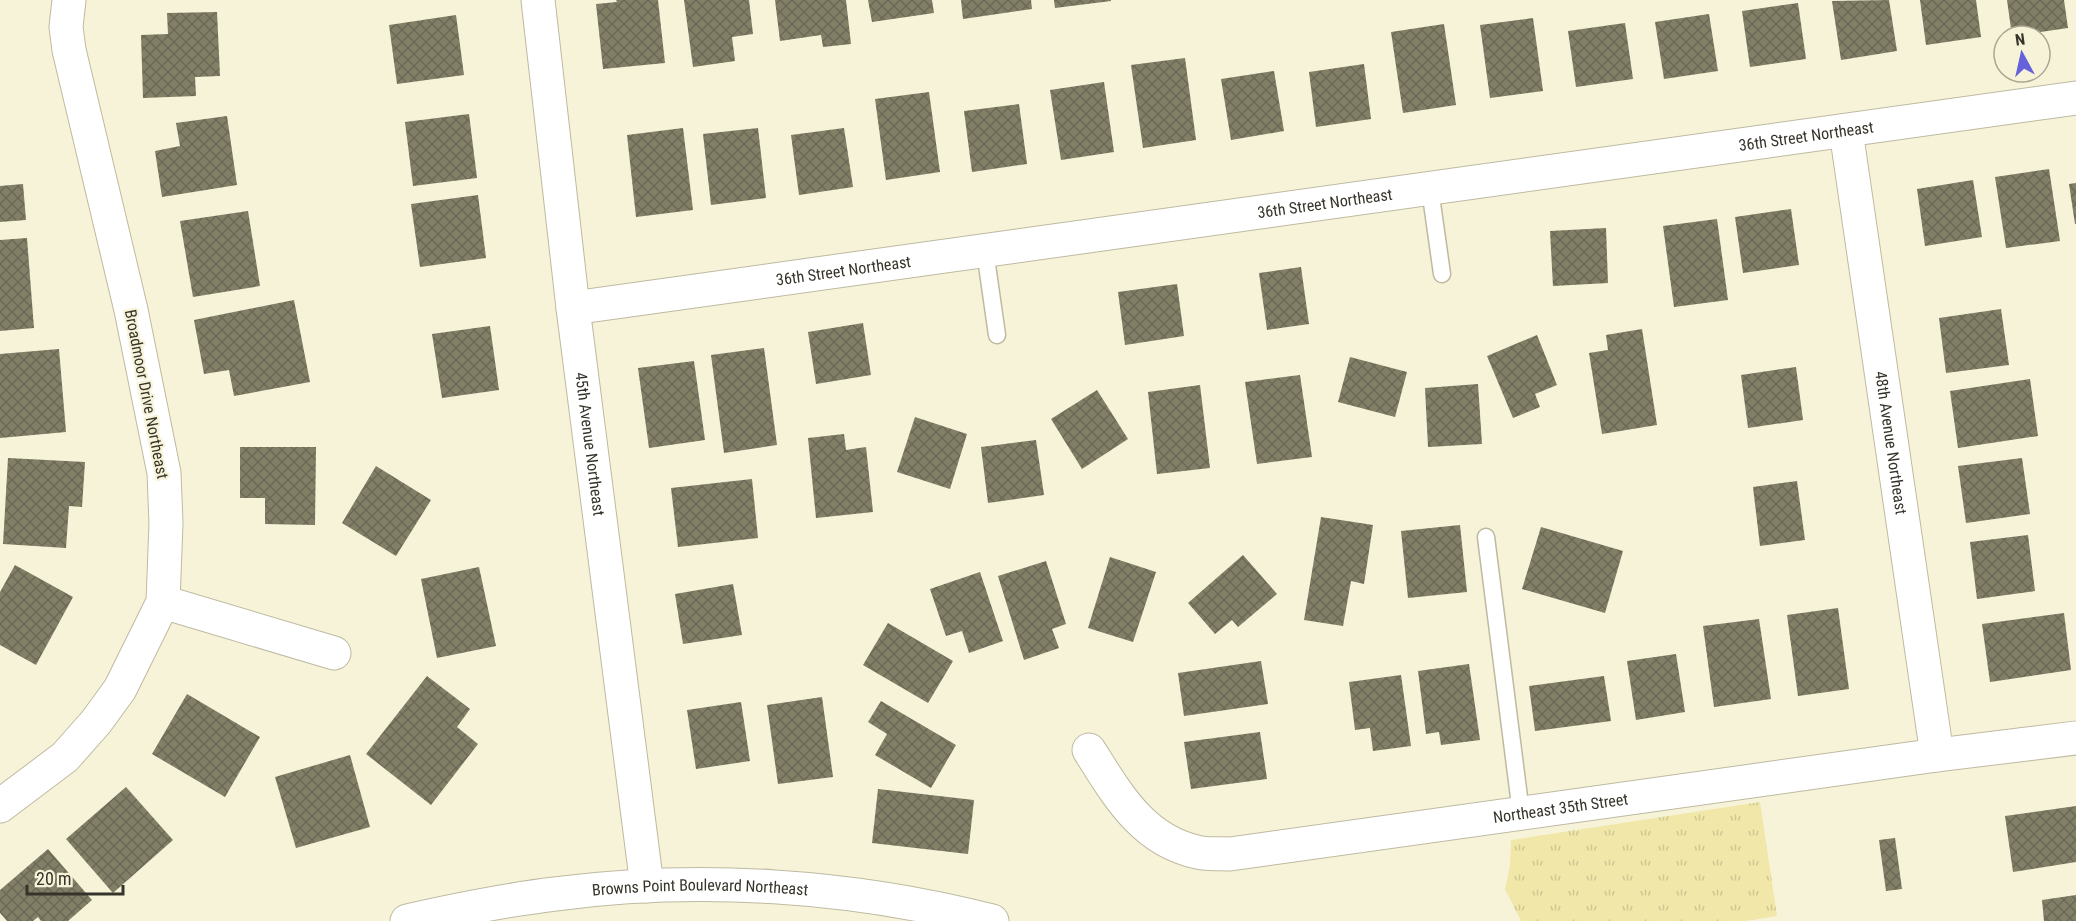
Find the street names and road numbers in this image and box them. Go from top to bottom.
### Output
street label: 36th Street Northeast [1737,117,1875,155]
street label: 36th Street Northeast [1256,185,1394,222]
street label: 36th Street Northeast [775,252,912,290]
street label: Broadmoor Drive Northeast [121,308,172,481]
street label: 48th Avenue Northeast [1871,370,1911,516]
street label: 45th Avenue Northeast [571,371,609,517]
street label: Northeast 35th Street [1492,789,1629,827]
street label: Browns Point Boulevard Northeast [591,876,809,900]

